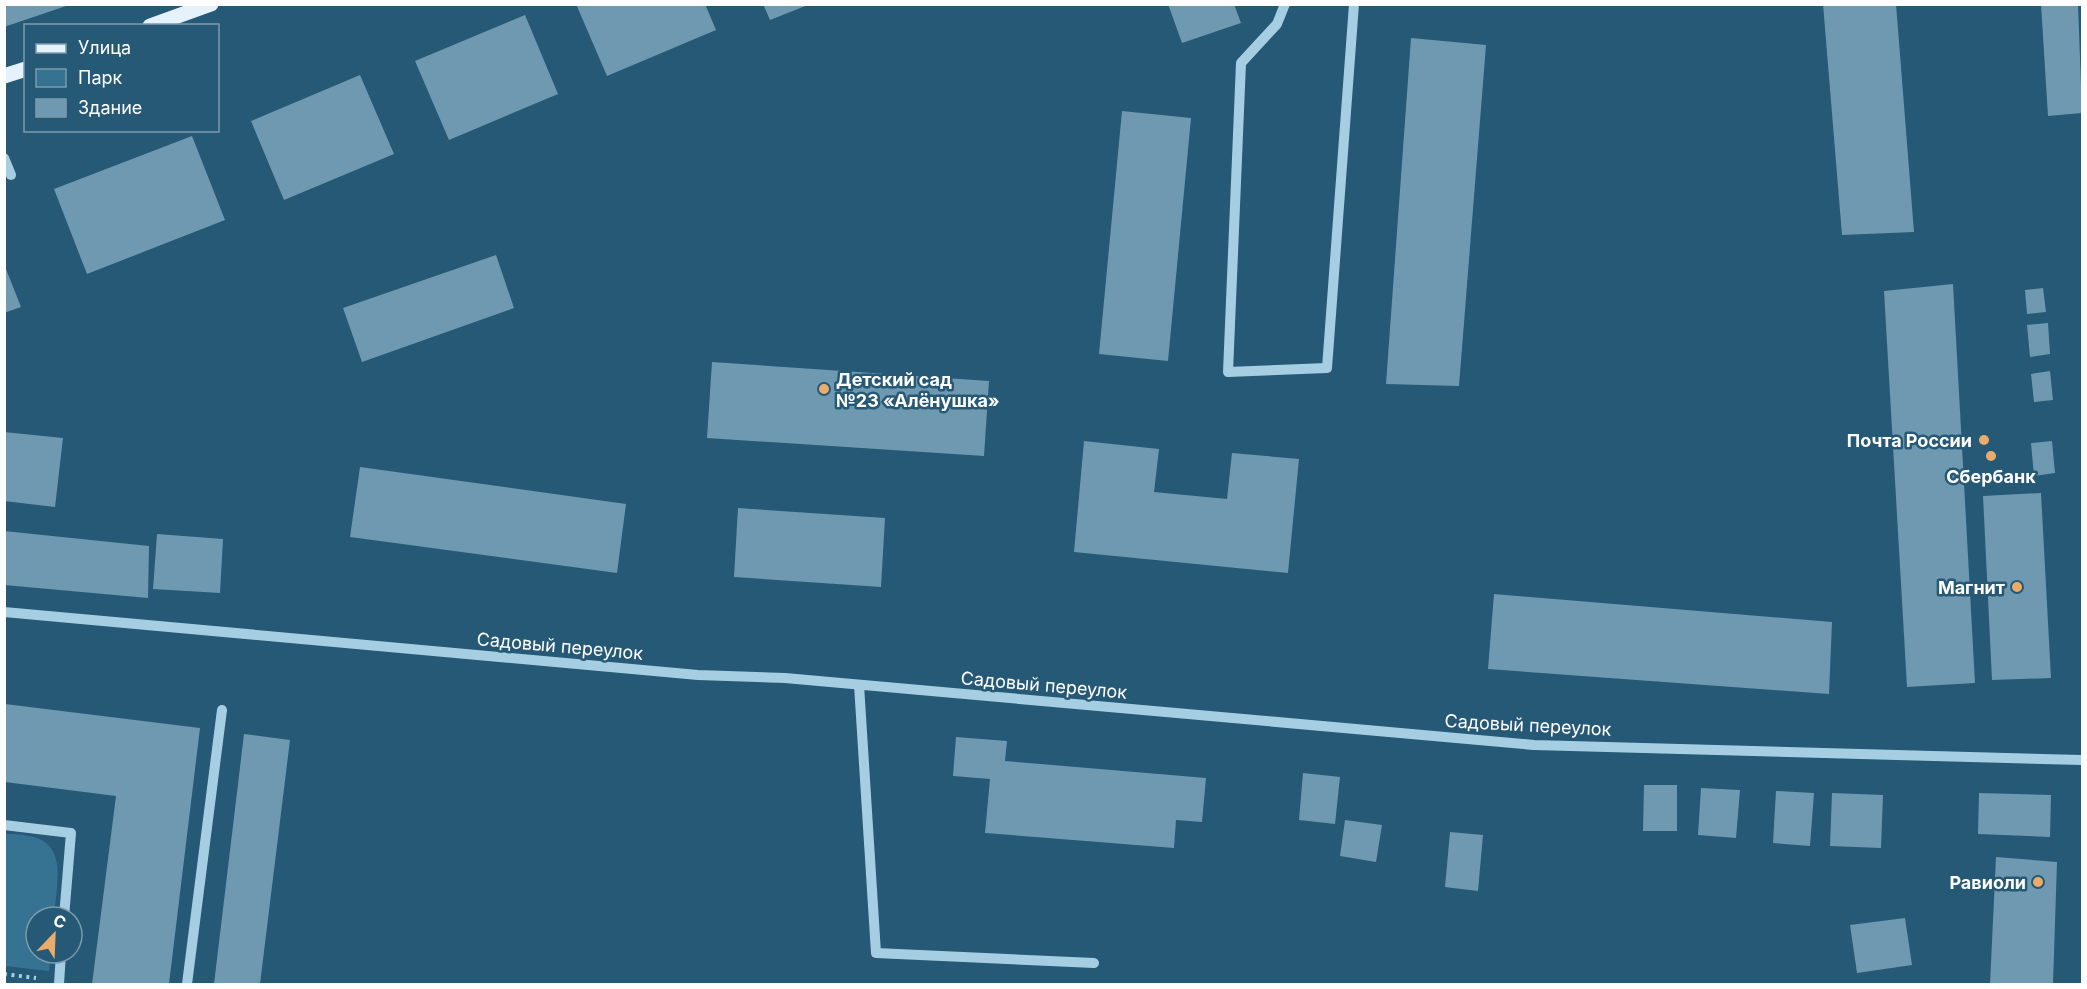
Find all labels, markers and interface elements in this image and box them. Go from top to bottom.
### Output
legend [24,24,219,132]
text: Улица [78,37,131,58]
text: Парк [78,67,123,88]
text: Здание [78,97,142,118]
place label: Детский сад №23 «Алёнушка» [836,369,1000,411]
marker: Детский сад №23 «Алёнушка» [817,382,831,396]
place label: Почта России [1847,430,1972,451]
marker: Почта России [1977,433,1991,447]
marker: Сбербанк [1984,449,1998,463]
place label: Сбербанк [1946,466,2036,487]
place label: Магнит [1938,577,2005,598]
marker: Магнит [2010,580,2024,594]
street label: Садовый переулок [476,628,644,664]
street label: Садовый переулок [960,667,1128,703]
street label: Садовый переулок [1444,710,1612,740]
place label: Равиоли [1949,872,2026,893]
marker: Равиоли [2031,875,2045,889]
north arrow [24,905,84,965]
text: С [51,910,69,933]

